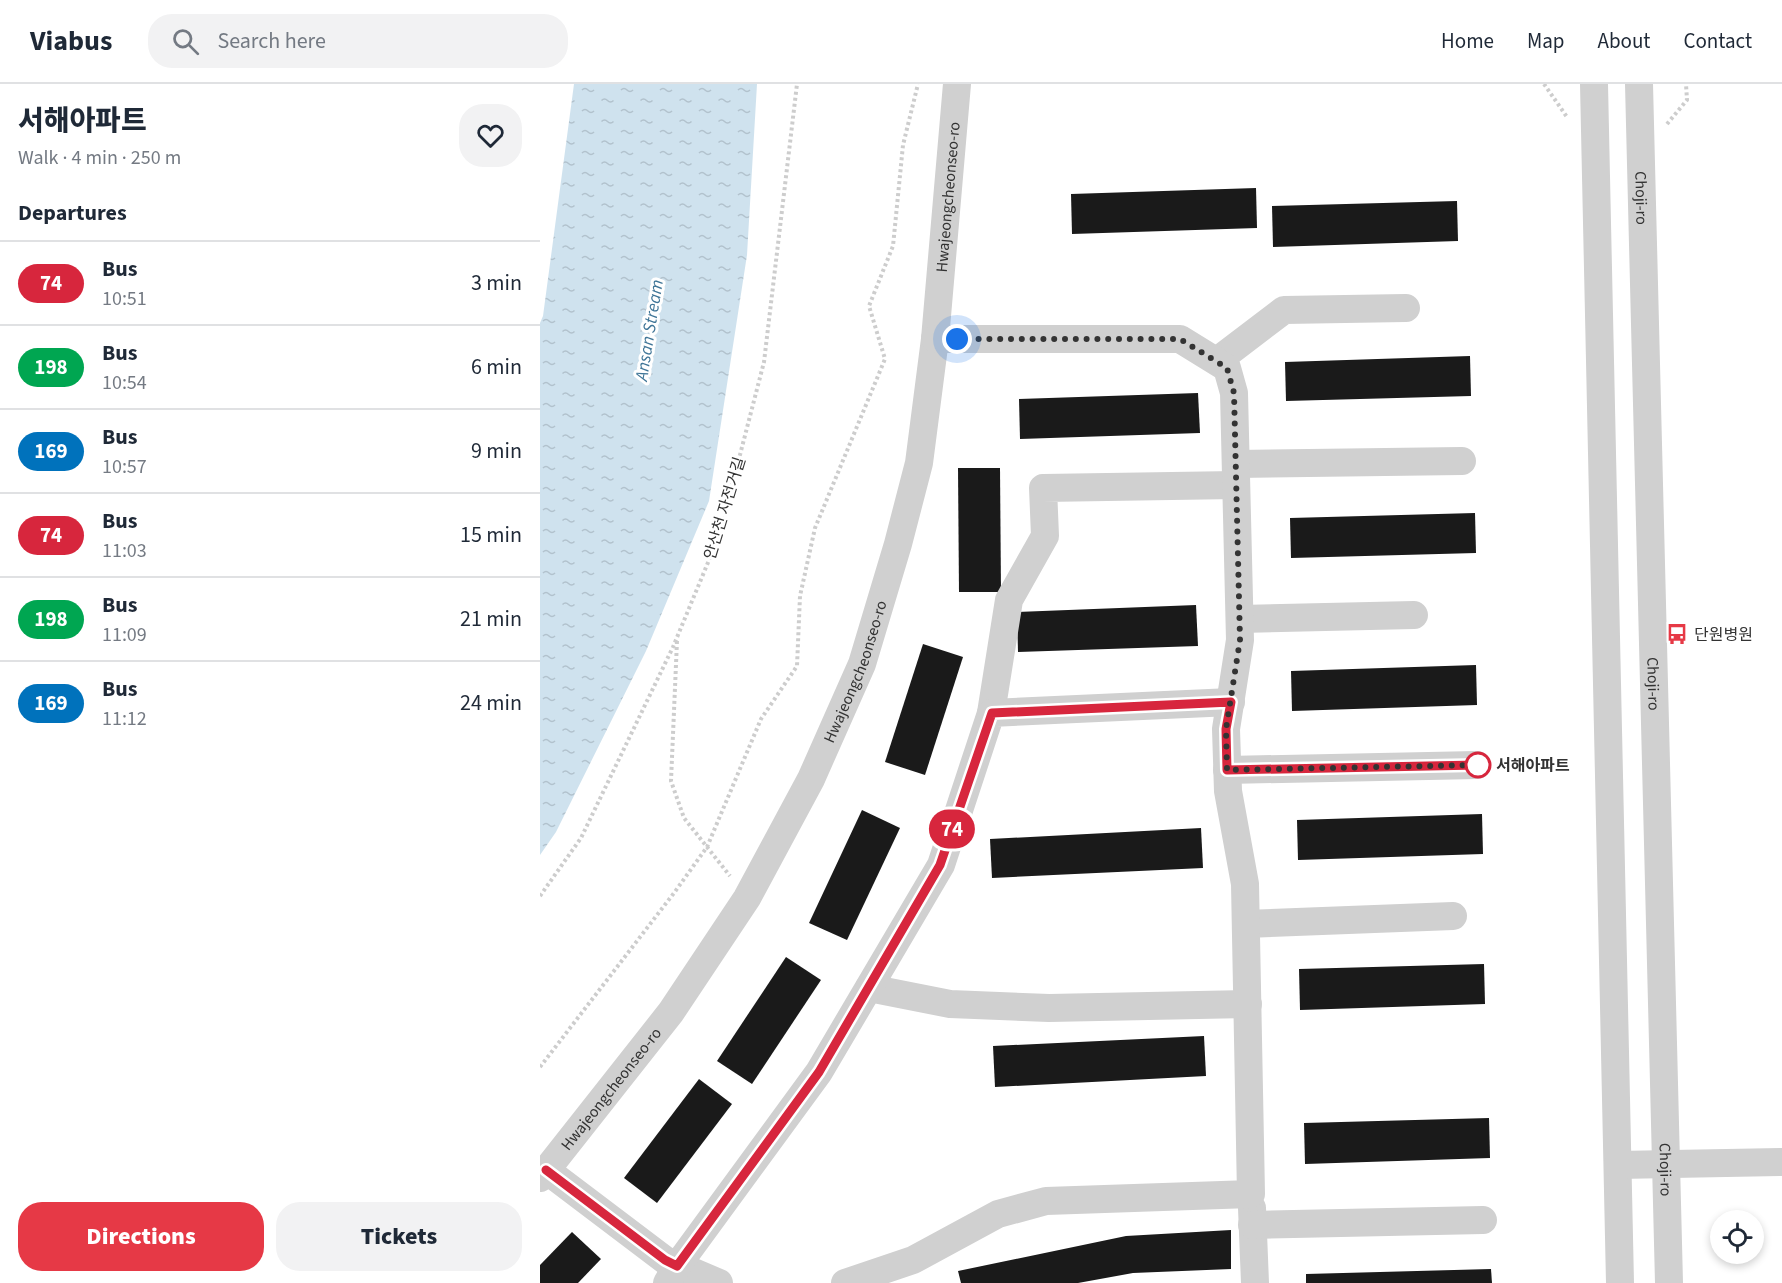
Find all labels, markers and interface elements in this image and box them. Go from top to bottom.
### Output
search box [148,14,568,68]
text: Viabus [30,21,112,61]
icon: search [169,25,202,58]
text: Search here [217,25,326,57]
text: Home [1441,26,1494,56]
text: Map [1527,26,1565,56]
text: About [1598,26,1650,56]
text: Contact [1683,26,1752,56]
text: 서해아파트 [18,101,147,141]
button: heart [459,104,522,167]
street label: Hwajeongcheonseo-ro [931,121,966,273]
text: Walk · 4 min · 250 m [18,144,181,172]
street label: Choji-ro [1629,171,1653,225]
text: Departures [18,197,127,229]
text: Bus [102,253,138,285]
text: 3 min [471,267,522,299]
text: 74 [40,268,62,298]
water label: Ansan Stream [629,278,670,383]
text: 10:51 [102,285,147,313]
your location [942,324,972,354]
text: Bus [102,337,138,369]
text: 6 min [471,351,522,383]
text: 198 [34,352,68,382]
text: 10:54 [102,369,147,397]
text: Bus [102,421,138,453]
text: 9 min [471,435,522,467]
text: 169 [34,436,68,466]
text: 10:57 [102,453,147,481]
street label: 안산천 자전거길 [699,454,751,562]
text: Bus [102,505,138,537]
text: 15 min [460,519,522,551]
text: 74 [40,520,62,550]
text: 11:03 [102,537,147,565]
text: Bus [102,589,138,621]
street label: Hwajeongcheonseo-ro [818,598,892,746]
text: 21 min [460,603,522,635]
text: 198 [34,604,68,634]
text: 11:09 [102,621,147,649]
bus stop icon: 단원병원 [1665,622,1689,646]
place label: 단원병원 [1694,624,1753,646]
street label: Choji-ro [1641,657,1665,711]
text: Bus [102,673,138,705]
text: 24 min [460,687,522,719]
text: 169 [34,688,68,718]
text: 11:12 [102,705,147,733]
marker: 서해아파트 [1465,752,1491,778]
place label: 서해아파트 [1496,755,1570,777]
line badge: 74 [925,810,979,848]
text: 74 [941,814,963,844]
street label: Hwajeongcheonseo-ro [556,1023,667,1155]
street label: Choji-ro [1653,1143,1677,1197]
button: Directions [18,1202,264,1271]
button: Tickets [276,1202,522,1271]
map controls [1710,1210,1764,1264]
button: locate [1710,1210,1764,1264]

